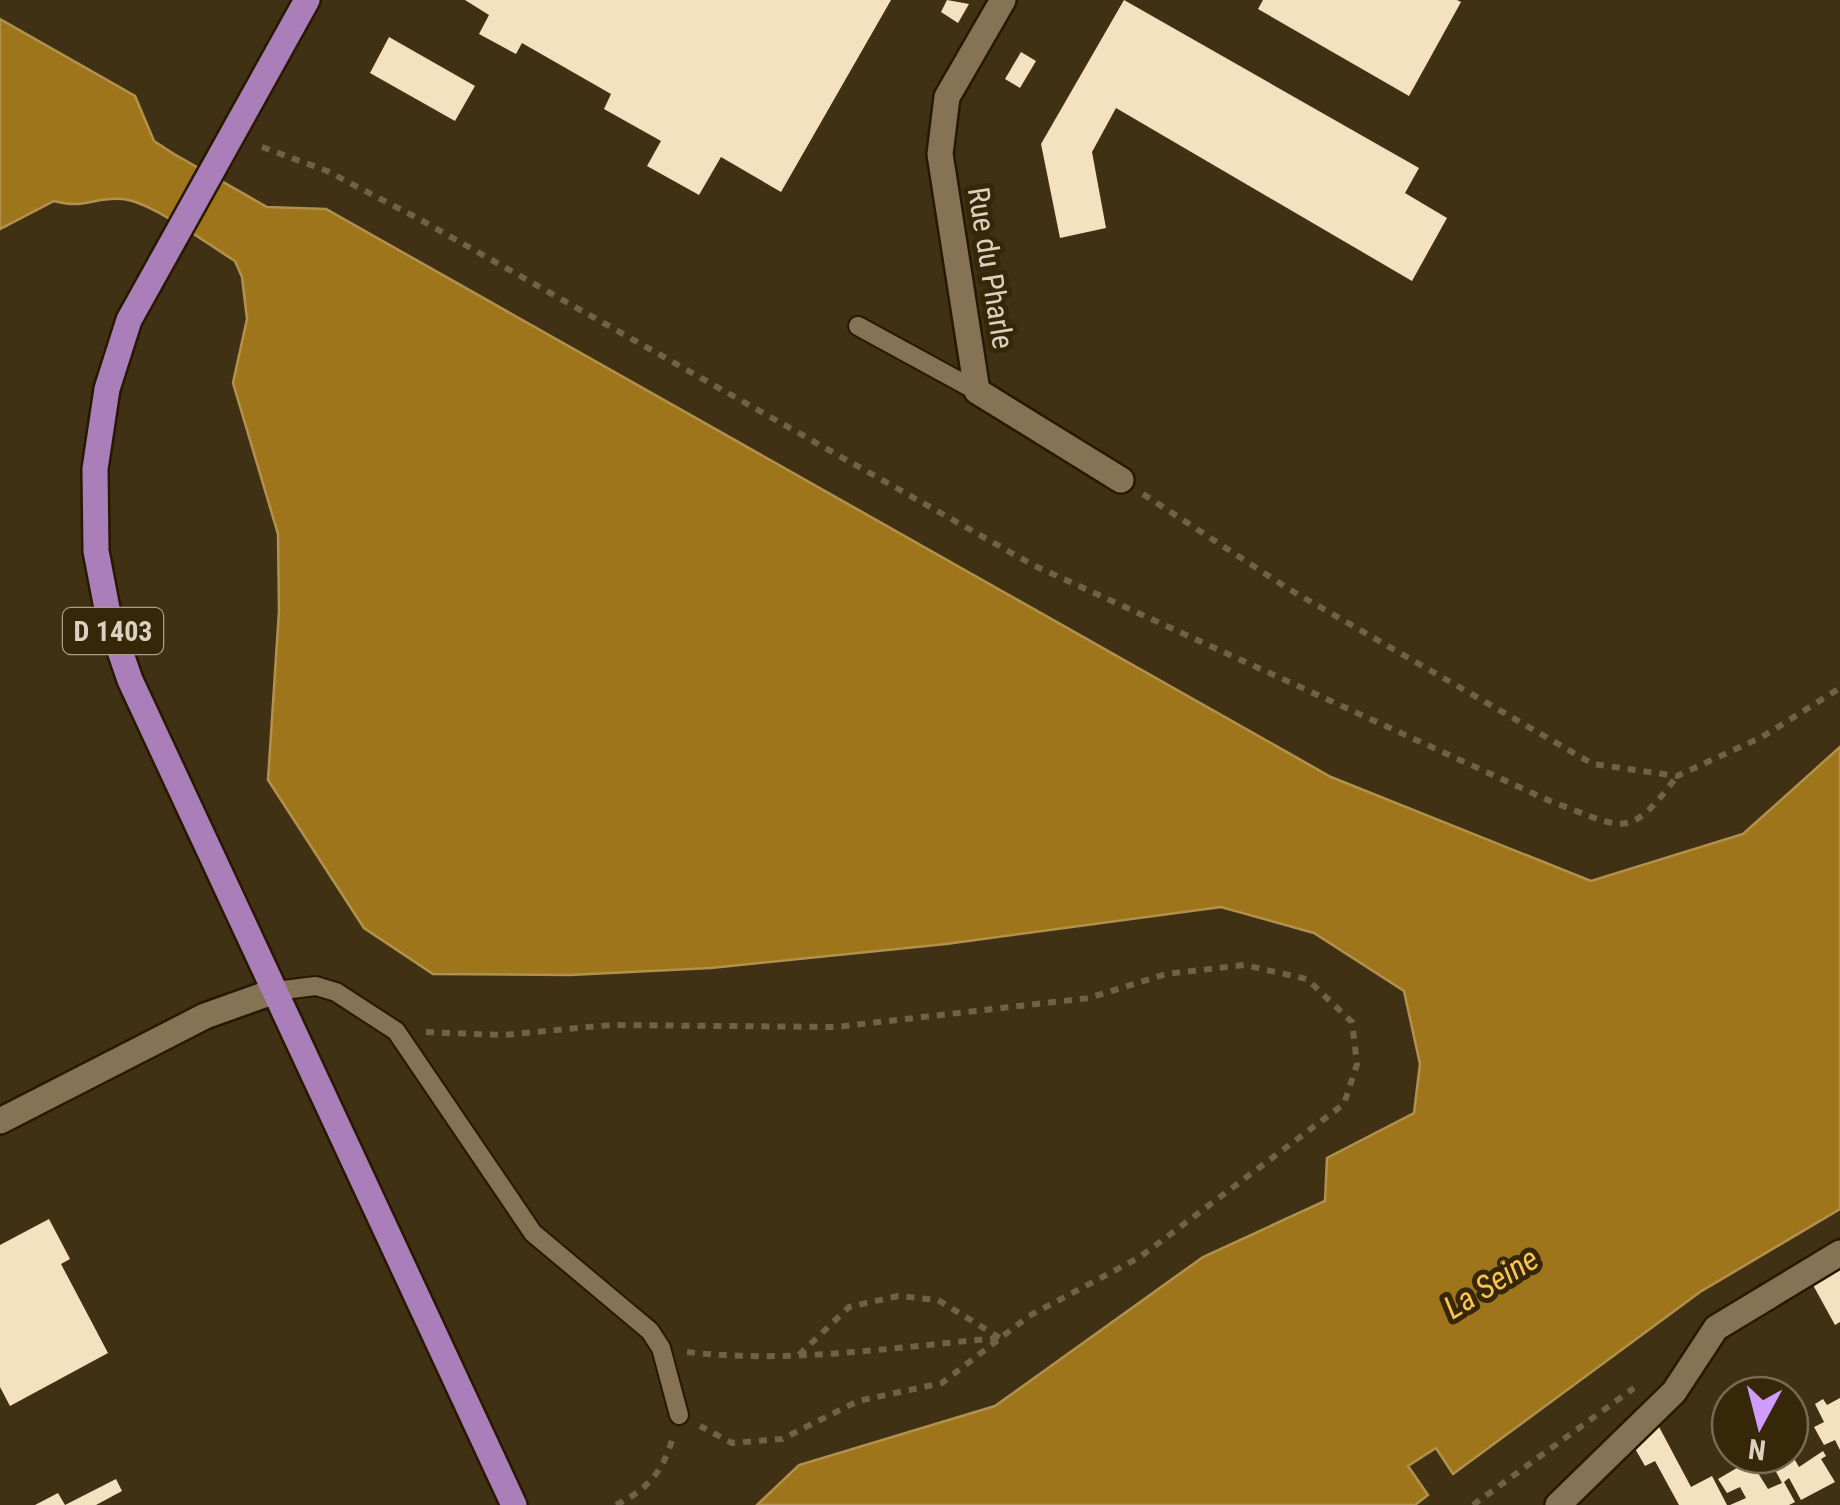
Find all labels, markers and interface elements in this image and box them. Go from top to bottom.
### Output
street label: Rue du Pharle [961,185,1021,351]
road number: D 1403 [63,608,163,654]
water label: La Seine [1437,1239,1545,1327]
north arrow [1710,1375,1810,1475]
text: N [1746,1432,1768,1467]

